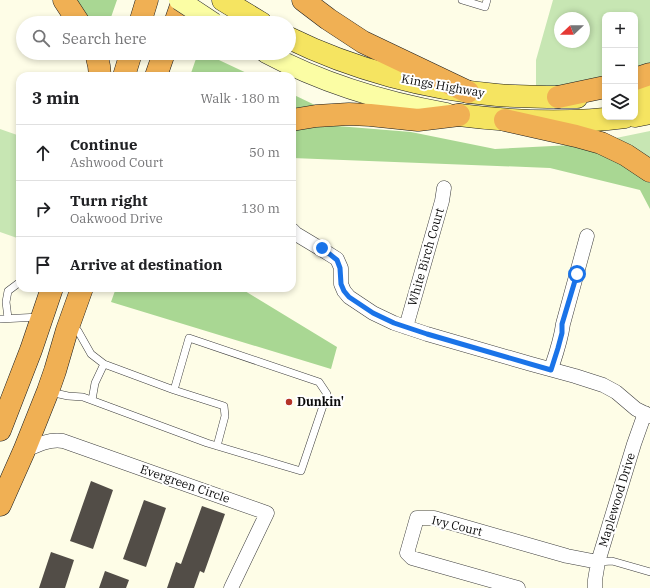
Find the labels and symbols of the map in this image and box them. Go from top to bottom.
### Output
north arrow [554,12,590,48]
street label: Kings Highway [400,71,486,100]
street label: White Birch Court [404,206,447,308]
route end [313,239,331,257]
route start [568,265,586,283]
place label: Dunkin' [297,394,344,409]
marker: Dunkin' [284,397,294,407]
street label: Maplewood Drive [595,451,638,549]
street label: Evergreen Circle [138,461,232,506]
street label: Ivy Court [430,512,484,539]

